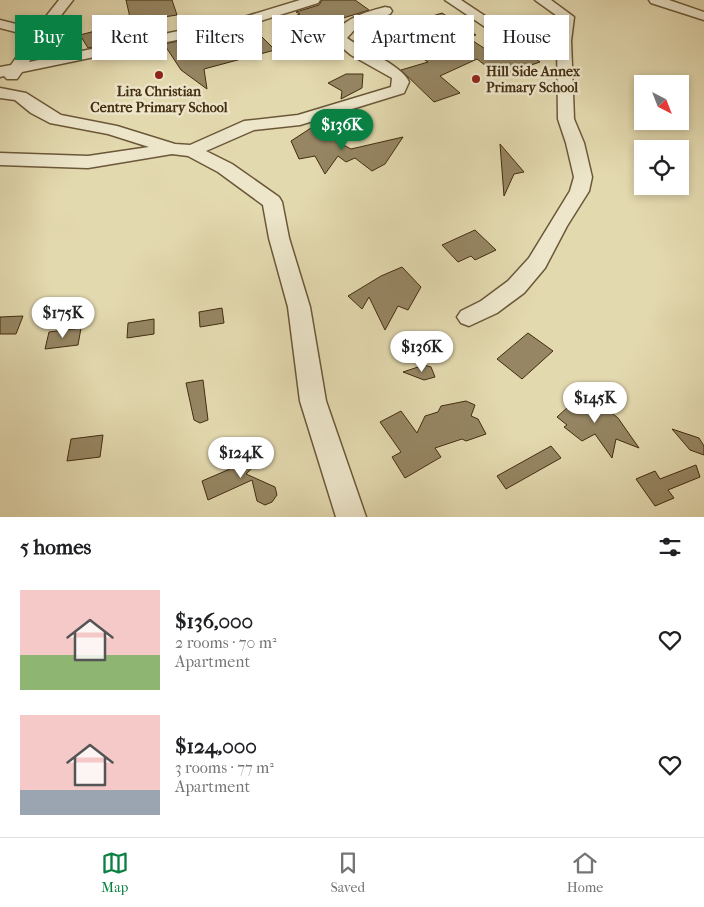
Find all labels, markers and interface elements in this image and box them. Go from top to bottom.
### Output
chip: Buy [15,15,82,60]
chip: Rent [92,15,167,60]
chip: Filters [177,15,262,60]
chip: New [272,15,344,60]
chip: Apartment [354,15,474,60]
chip: House [484,15,569,60]
place label: Hill Side Annex Primary School [486,63,581,96]
marker: Lira Christian Centre Primary School [153,69,165,81]
marker: Hill Side Annex Primary School [470,73,482,85]
north arrow [634,75,689,130]
map controls [634,75,689,195]
place label: Lira Christian Centre Primary School [90,83,228,116]
pin: $136K [307,108,377,151]
text: $136K [321,115,363,134]
button: locate [634,140,689,195]
pin: $175K [28,296,98,339]
text: $175K [43,303,83,322]
pin: $136K [387,330,457,373]
text: $136K [401,337,443,356]
pin: $145K [560,382,630,424]
text: $145K [574,388,616,407]
pin: $124K [206,436,276,479]
text: $124K [219,443,263,462]
icon: filters [656,533,684,561]
text: 5 homes [20,535,91,559]
text: $136,000 [175,609,253,633]
icon: home [60,610,120,670]
icon: heart [656,626,684,654]
text: 2 rooms · 70 m² [175,633,277,652]
text: Apartment [175,652,250,671]
text: $124,000 [175,734,257,758]
icon: home [60,735,120,795]
icon: heart [656,751,684,779]
text: 3 rooms · 77 m² [175,758,274,777]
text: Apartment [175,777,250,796]
tab: Map [101,849,129,896]
tab: Saved [330,849,365,896]
tab: Home [567,849,603,896]

